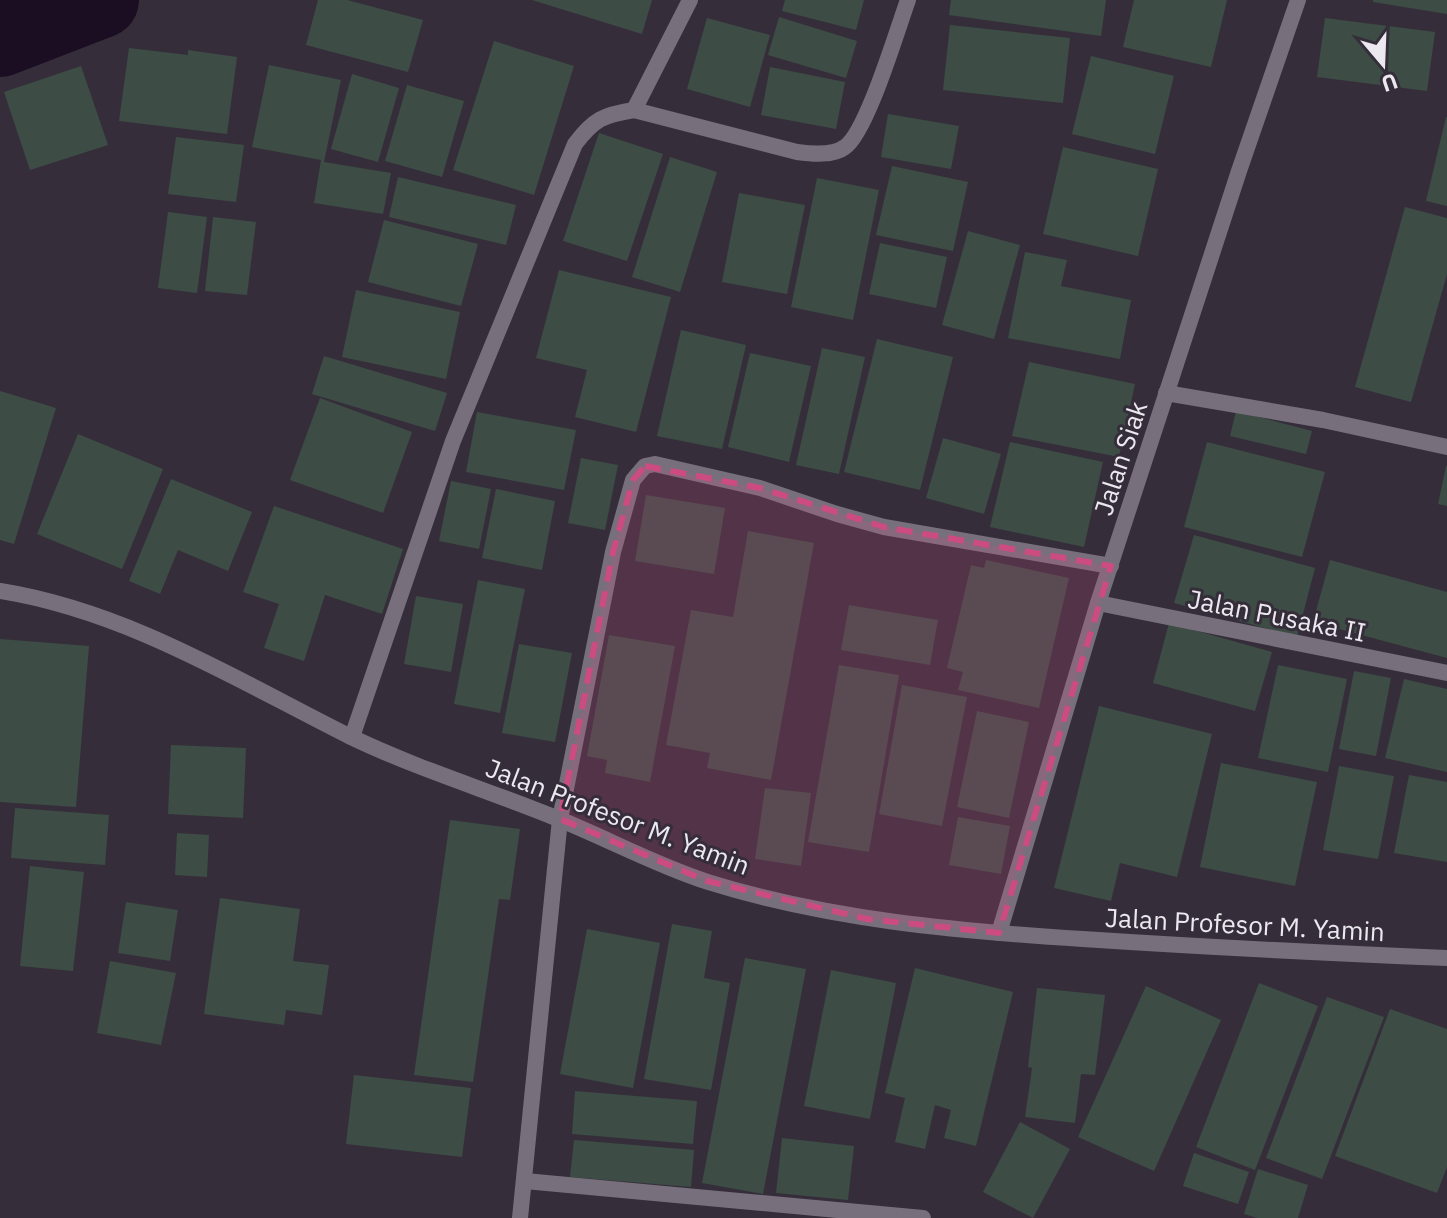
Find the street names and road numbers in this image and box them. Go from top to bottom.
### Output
street label: Jalan Siak [1086,396,1155,519]
street label: Jalan Pusaka II [1185,581,1369,649]
street label: Jalan Profesor M. Yamin [481,750,755,882]
street label: Jalan Profesor M. Yamin [1104,900,1386,948]

